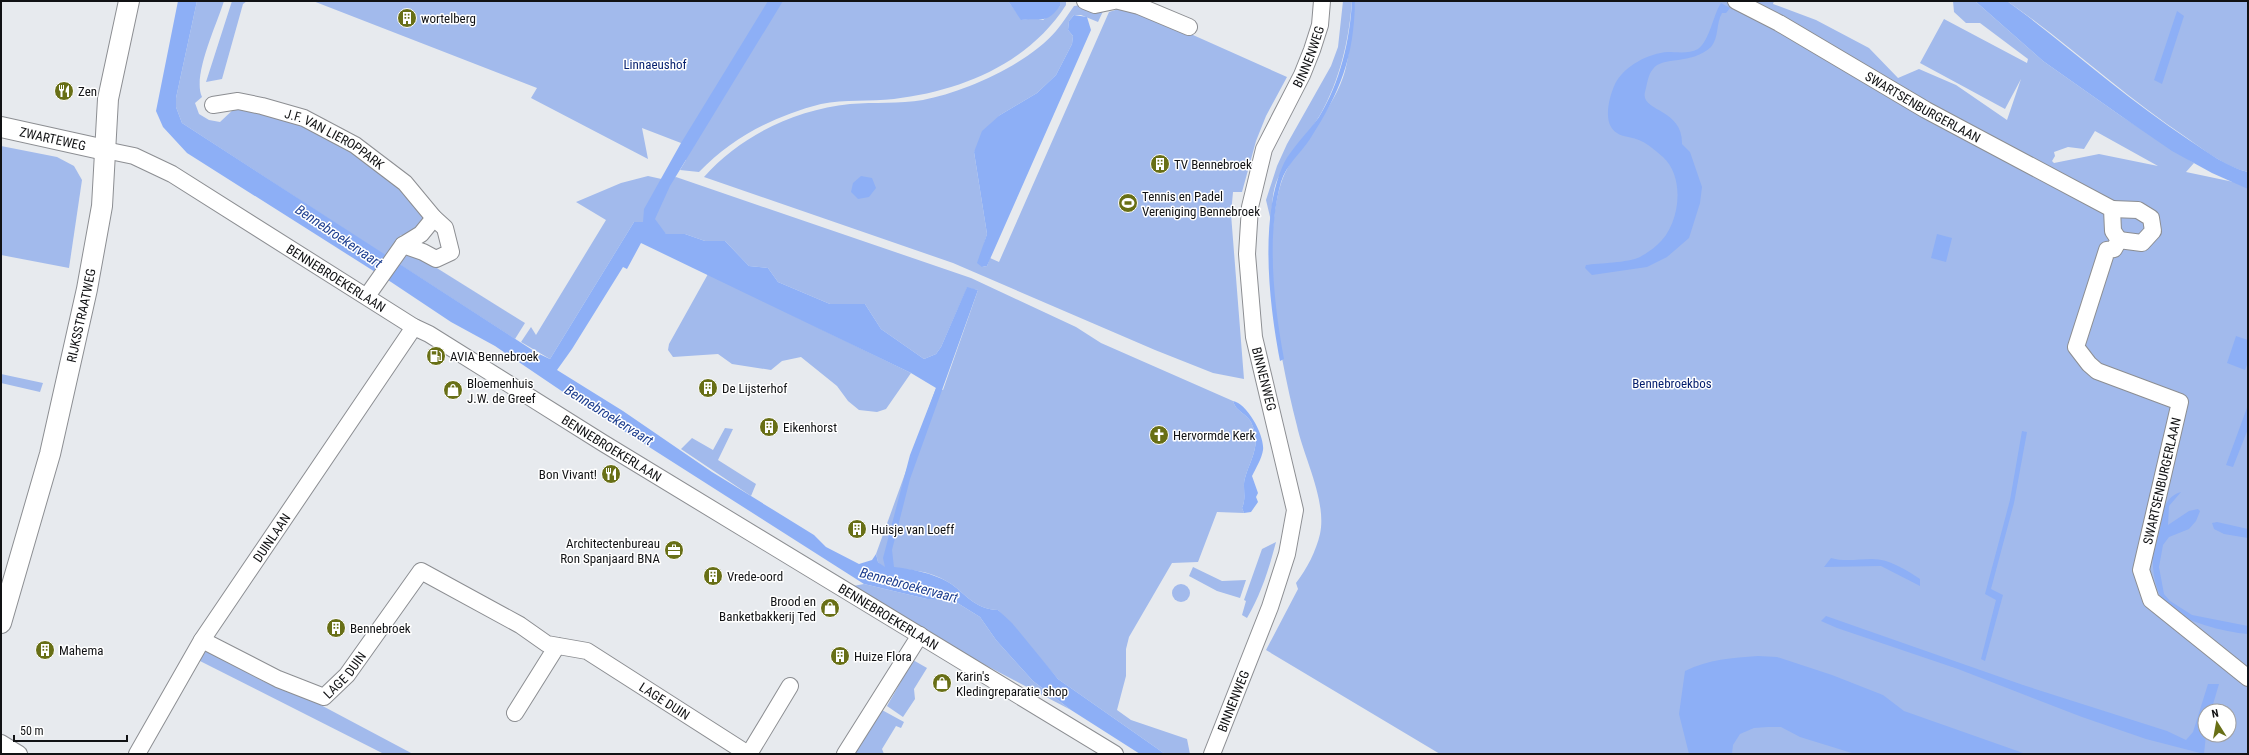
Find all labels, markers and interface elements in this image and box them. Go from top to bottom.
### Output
building icon: wortelberg [396,7,418,29]
place label: wortelberg [421,11,476,26]
street label: BINNENWEG [1289,24,1327,90]
park label: Linnaeushof [623,57,687,72]
street label: SWARTSENBURGERLAAN [1863,68,1983,145]
restaurant icon: Zen [53,80,75,102]
place label: Zen [78,84,97,99]
street label: J.F. VAN LIEROPPARK [283,105,388,173]
street label: ZWARTEWEG [18,124,87,153]
building icon: TV Bennebroek [1149,153,1171,175]
place label: TV Bennebroek [1174,157,1252,172]
place label: Tennis en Padel Vereniging Bennebroek [1142,189,1260,219]
sports icon: Tennis en Padel Vereniging Bennebroek [1117,192,1139,214]
water label: Bennebroekervaart [293,201,386,271]
street label: BENNEBROEKERLAAN [284,241,389,315]
street label: RIJKSSTRAATWEG [63,267,98,364]
fuel station icon: AVIA Bennebroek [425,345,447,367]
street label: BINNENWEG [1249,346,1279,412]
place label: AVIA Bennebroek [450,349,539,364]
place label: Bloemenhuis J.W. de Greef [467,376,536,406]
park label: Bennebroekbos [1632,376,1712,391]
building icon: De Lijsterhof [697,377,719,399]
shop icon: Bloemenhuis J.W. de Greef [442,379,464,401]
water label: Bennebroekervaart [562,381,657,449]
place label: De Lijsterhof [722,381,787,396]
street label: BENNEBROEKERLAAN [559,412,664,484]
building icon: Eikenhorst [758,416,780,438]
street label: SWARTSENBURGERLAAN [2140,416,2184,546]
place label: Eikenhorst [783,420,837,435]
church icon: Hervormde Kerk [1148,424,1170,446]
place label: Hervormde Kerk [1173,428,1255,443]
restaurant icon: Bon Vivant! [600,463,622,485]
place label: Bon Vivant! [539,467,597,482]
street label: DUINLAAN [250,510,293,565]
building icon: Huisje van Loeff [846,518,868,540]
place label: Huisje van Loeff [871,522,954,537]
place label: Architectenbureau Ron Spanjaard BNA [560,536,660,566]
office icon: Architectenbureau Ron Spanjaard BNA [663,539,685,561]
water label: Bennebroekervaart [858,564,961,606]
building icon: Vrede-oord [702,565,724,587]
place label: Vrede-oord [727,569,783,584]
street label: BENNEBROEKERLAAN [836,580,941,653]
place label: Brood en Banketbakkerij Ted [719,594,816,624]
shop icon: Brood en Banketbakkerij Ted [819,597,841,619]
building icon: Bennebroek [325,617,347,639]
place label: Bennebroek [350,621,411,636]
building icon: Mahema [34,639,56,661]
place label: Mahema [59,643,103,658]
building icon: Huize Flora [829,645,851,667]
street label: LAGE DUIN [320,649,369,701]
place label: Huize Flora [854,649,912,664]
street label: BINNENWEG [1214,668,1252,734]
place label: Karin's Kledingreparatie shop [956,669,1068,699]
shop icon: Karin's Kledingreparatie shop [931,672,953,694]
street label: LAGE DUIN [637,679,693,722]
north arrow [2197,703,2237,743]
text: N [2211,707,2220,721]
scale bar [14,717,127,743]
text: 50 m [20,724,44,738]

